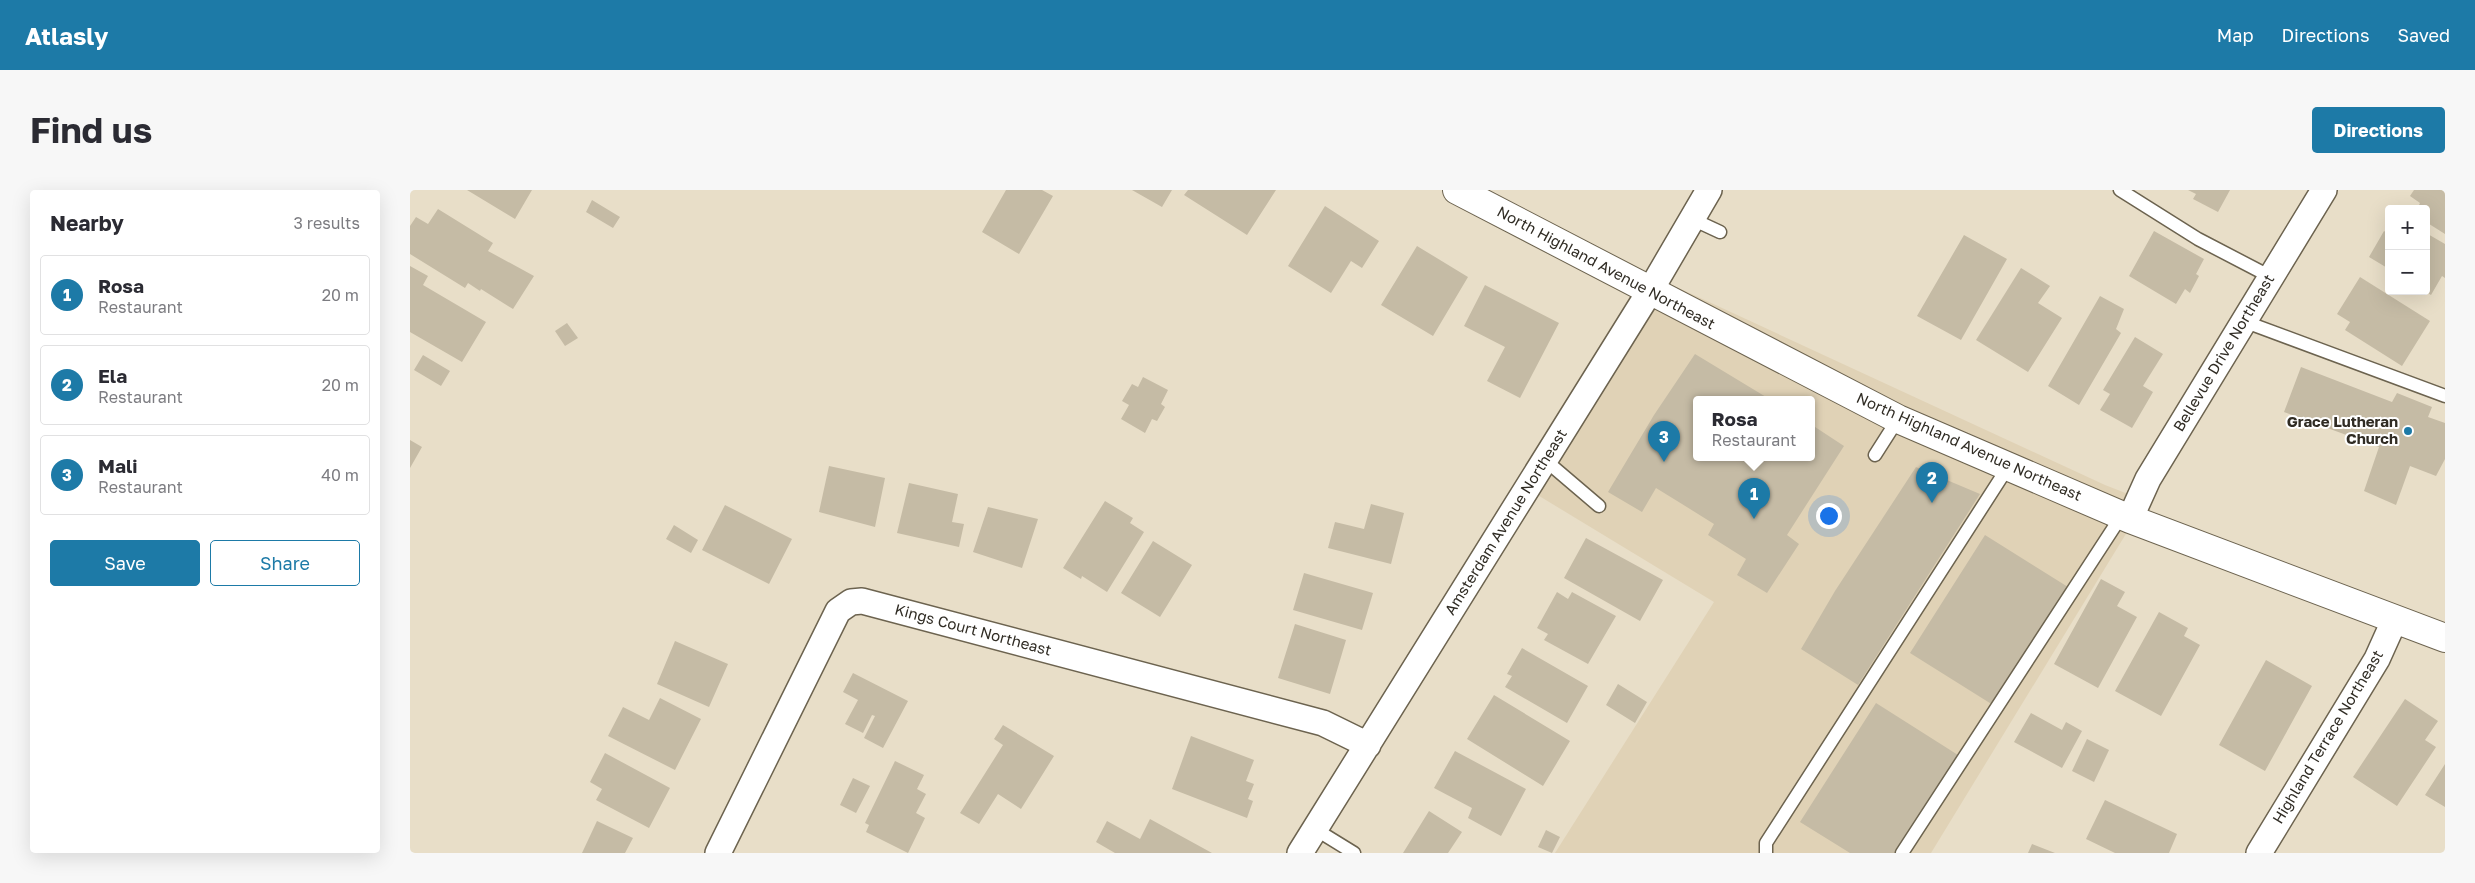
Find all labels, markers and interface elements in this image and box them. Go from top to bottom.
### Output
text: Atlasly [25,21,108,50]
text: Map [2217,24,2253,46]
text: Directions [2281,24,2369,46]
text: Saved [2397,24,2450,46]
button: Directions [2312,107,2445,153]
text: Find us [30,109,152,151]
street label: North Highland Avenue Northeast [1494,202,1719,332]
map controls [2385,205,2430,295]
button: + [2385,205,2430,250]
text: Nearby [50,210,124,236]
text: 3 results [293,213,360,233]
button: − [2385,250,2430,295]
street label: Bellevue Drive Northeast [2169,271,2277,434]
text: Rosa [98,274,144,297]
text: 1 [63,285,71,305]
text: 20 m [322,285,359,305]
text: Restaurant [98,297,183,317]
text: Ela [98,364,127,387]
text: 2 [62,375,72,395]
text: 20 m [322,375,359,395]
text: Restaurant [98,387,183,407]
street label: North Highland Avenue Northeast [1854,388,2085,504]
popup [1693,396,1815,461]
text: Rosa [1712,407,1758,430]
place label: Grace Lutheran Church [2287,412,2398,447]
pin: 3 [1648,421,1680,462]
street label: Amsterdam Avenue Northeast [1440,425,1570,618]
marker: Grace Lutheran Church [2402,425,2414,437]
text: Restaurant [1712,430,1796,450]
text: Mali [98,454,138,477]
pin: 2 [1916,462,1948,503]
text: 3 [62,465,72,485]
text: 40 m [321,465,359,485]
text: Restaurant [98,477,183,497]
pin: 1 [1738,478,1770,519]
your location [1816,503,1842,529]
button: Save [50,540,200,586]
button: Share [210,540,360,586]
street label: Kings Court Northeast [893,599,1054,659]
street label: Highland Terrace Northeast [2268,646,2386,827]

